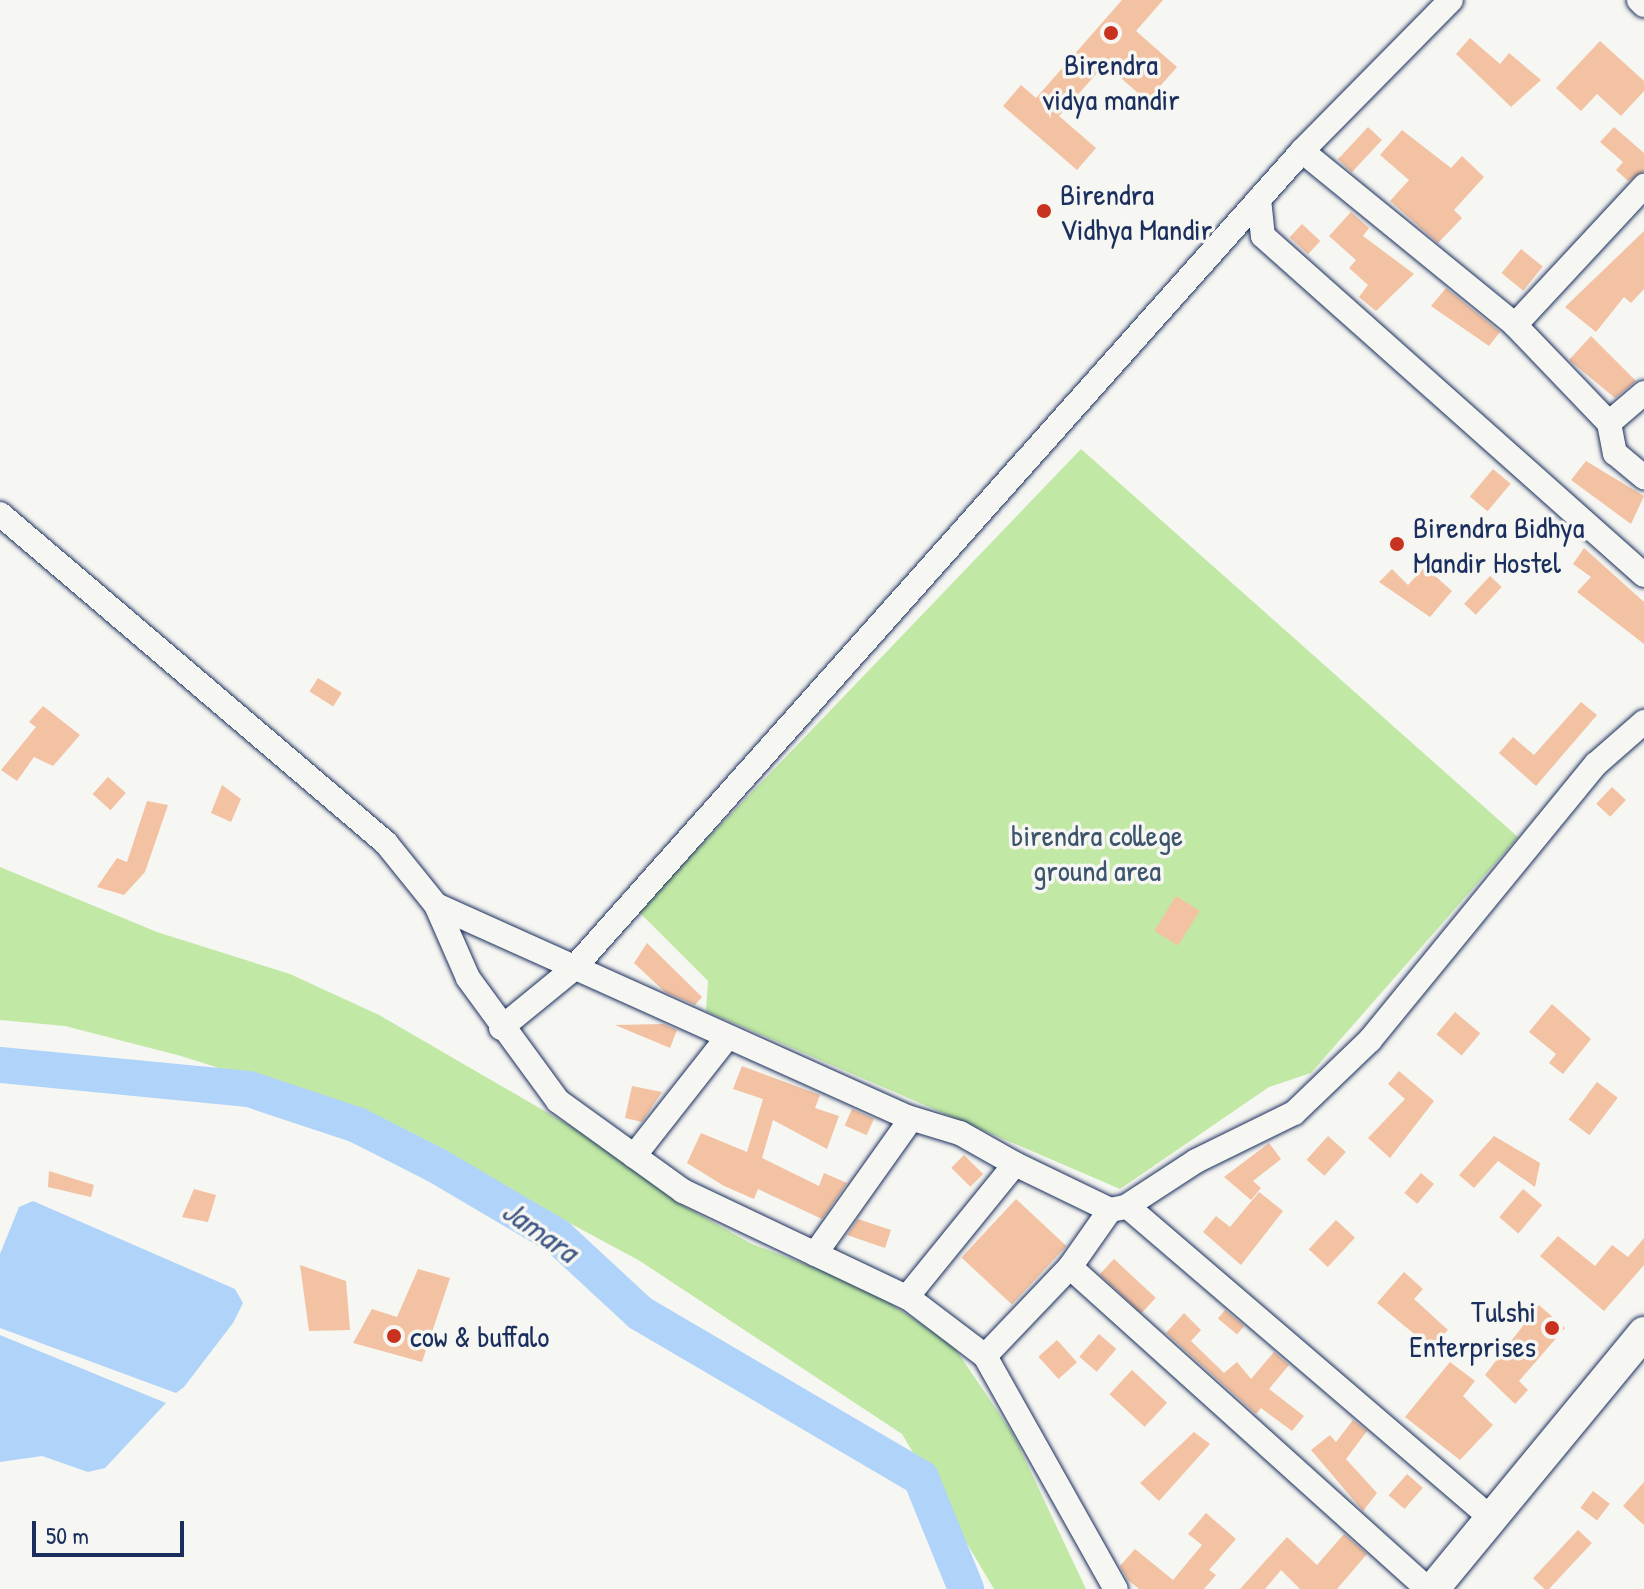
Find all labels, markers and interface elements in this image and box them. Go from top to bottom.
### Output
marker: Birendra vidya mandir [1102,24,1120,42]
place label: Birendra vidya mandir [1042,46,1180,116]
place label: Birendra Vidhya Mandir [1060,176,1212,246]
marker: Birendra Vidhya Mandir [1035,202,1053,220]
place label: Birendra Bidhya Mandir Hostel [1413,509,1585,580]
marker: Birendra Bidhya Mandir Hostel [1388,535,1406,553]
park label: birendra college ground area [1011,817,1183,888]
water label: Jamara [495,1191,585,1271]
place label: Tulshi Enterprises [1409,1293,1536,1364]
place label: cow & buffalo [410,1318,549,1354]
marker: Tulshi Enterprises [1543,1319,1561,1337]
marker: cow & buffalo [385,1327,403,1345]
scale bar [36,1505,188,1555]
text: 50 m [46,1519,89,1551]

